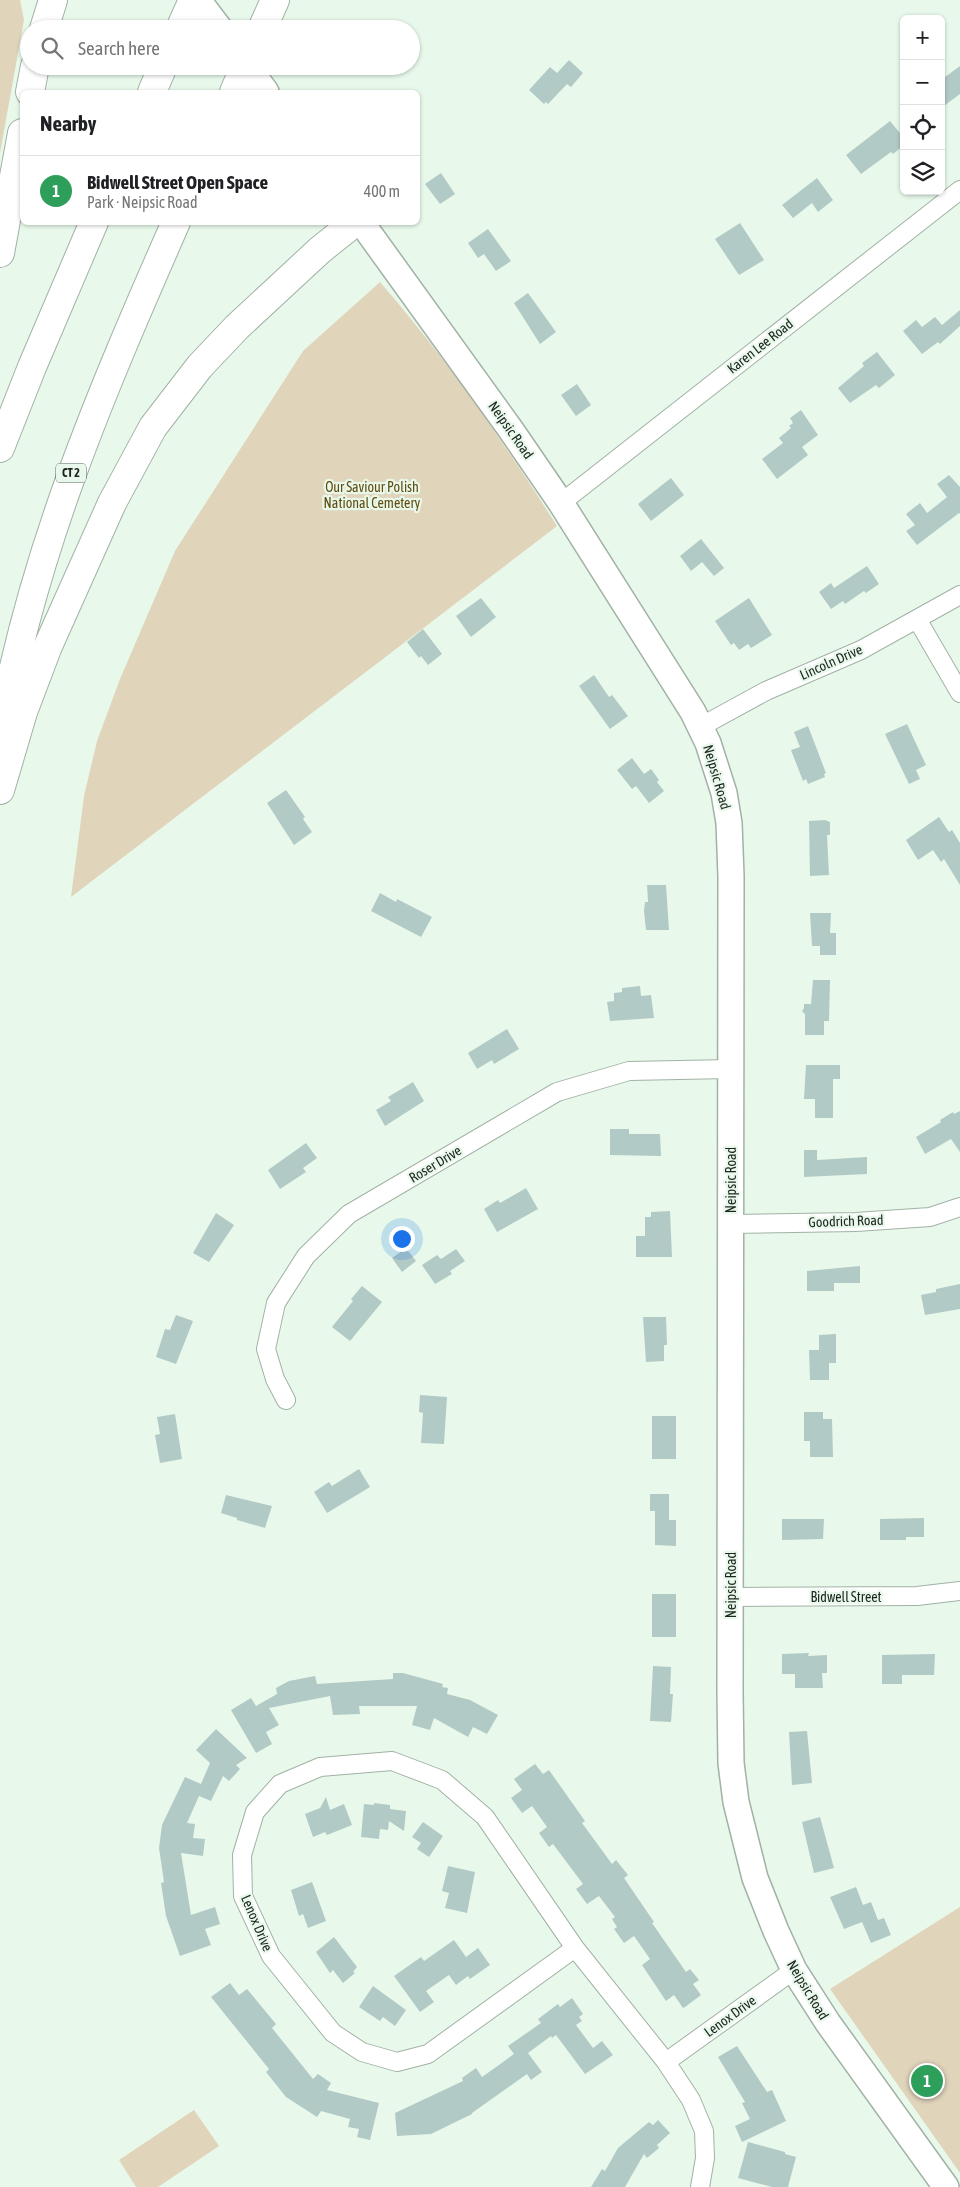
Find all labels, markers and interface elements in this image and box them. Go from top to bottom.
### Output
map controls [900,15,945,195]
button: + [900,15,945,60]
search box [20,20,420,75]
icon: search [38,34,66,62]
text: Search here [78,37,160,59]
button: − [900,60,945,105]
button: locate [900,105,945,150]
text: Nearby [40,111,96,135]
button: layers [900,150,945,195]
text: Bidwell Street Open Space [87,171,268,193]
text: 1 [52,182,60,200]
text: 400 m [364,182,400,200]
text: Park · Neipsic Road [87,193,197,211]
street label: Karen Lee Road [724,315,796,377]
street label: Neipsic Road [485,398,537,462]
road number: CT 2 [56,463,86,482]
park label: Our Saviour Polish National Cemetery [324,479,421,511]
street label: Lincoln Drive [797,641,865,683]
street label: Neipsic Road [700,743,734,811]
street label: Roser Drive [406,1142,464,1186]
street label: Neipsic Road [723,1147,739,1213]
street label: Goodrich Road [808,1212,884,1230]
your location [389,1226,415,1252]
street label: Neipsic Road [723,1552,739,1618]
street label: Bidwell Street [810,1589,882,1605]
street label: Lenox Drive [238,1892,276,1954]
street label: Neipsic Road [784,1957,832,2023]
street label: Lenox Drive [701,1992,759,2040]
pin: 1 [911,2062,943,2100]

